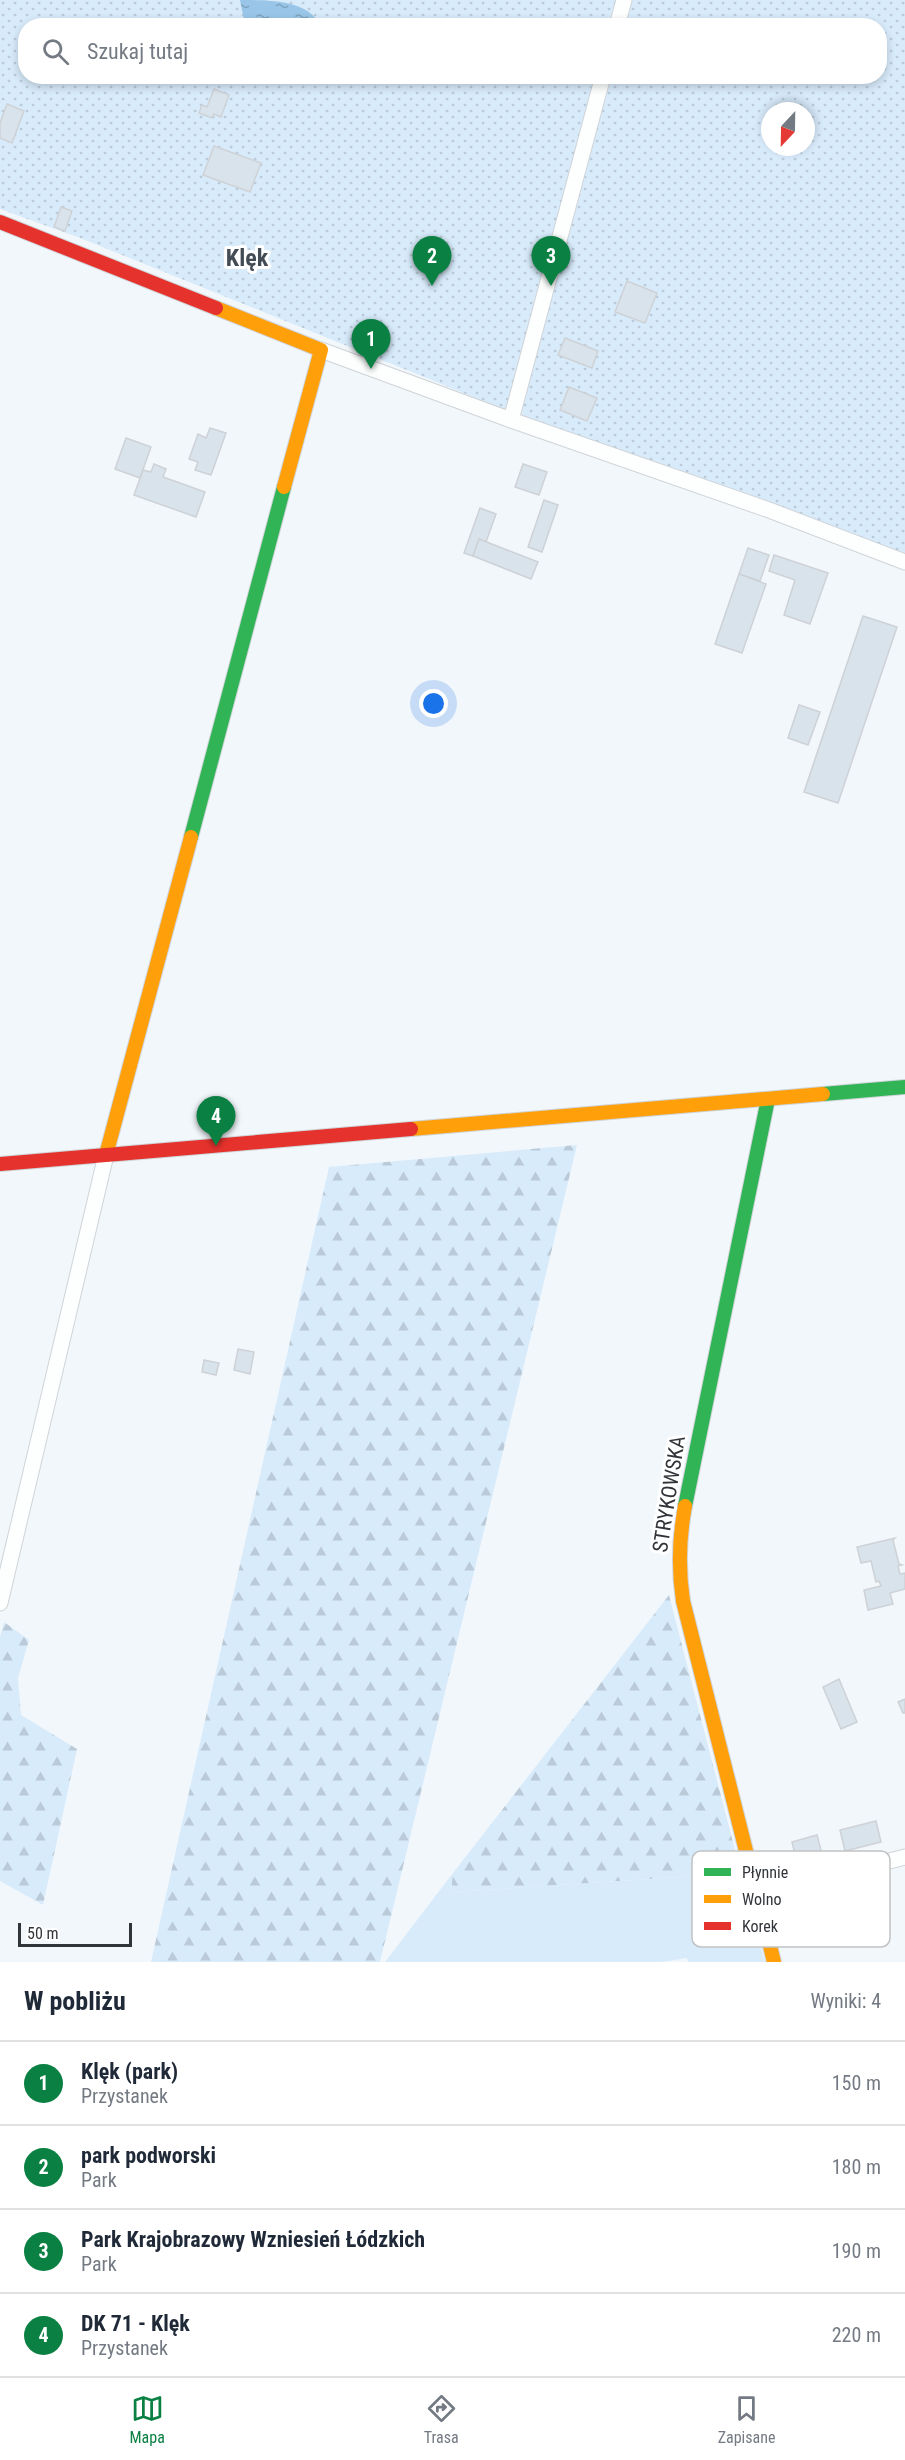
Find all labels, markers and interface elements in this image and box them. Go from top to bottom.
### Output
search box [18,18,887,84]
icon: search [39,35,72,68]
text: Szukaj tutaj [87,39,188,64]
north arrow [761,102,815,156]
pin: 2 [412,236,452,286]
pin: 3 [532,236,570,286]
district label: Klęk [226,244,269,272]
pin: 1 [352,320,391,369]
your location [419,689,448,718]
pin: 4 [196,1096,236,1146]
street label: STRYKOWSKA [648,1434,690,1554]
legend [692,1851,890,1947]
text: Płynnie [742,1863,788,1882]
text: Wolno [742,1890,781,1909]
text: Korek [742,1917,779,1936]
scale bar [18,1920,132,1948]
text: 50 m [27,1924,59,1943]
text: W pobliżu [24,1986,126,2016]
text: Wyniki: 4 [810,1989,881,2013]
text: Klęk (park) [81,2059,178,2084]
text: 1 [38,2071,49,2095]
text: 150 m [832,2071,881,2095]
text: Przystanek [81,2084,168,2108]
text: park podworski [81,2143,216,2168]
text: 2 [38,2155,49,2179]
text: 180 m [832,2155,881,2179]
text: Park [81,2168,117,2192]
text: Park Krajobrazowy Wzniesień Łódzkich [81,2227,425,2252]
text: 3 [38,2239,49,2263]
text: 190 m [832,2239,881,2263]
text: Park [81,2252,117,2276]
text: DK 71 - Klęk [81,2311,190,2336]
text: 4 [38,2323,49,2347]
text: 220 m [832,2323,881,2347]
text: Przystanek [81,2336,168,2360]
tab: Mapa [129,2392,165,2447]
tab: Trasa [424,2392,459,2447]
tab: Zapisane [718,2392,775,2447]

